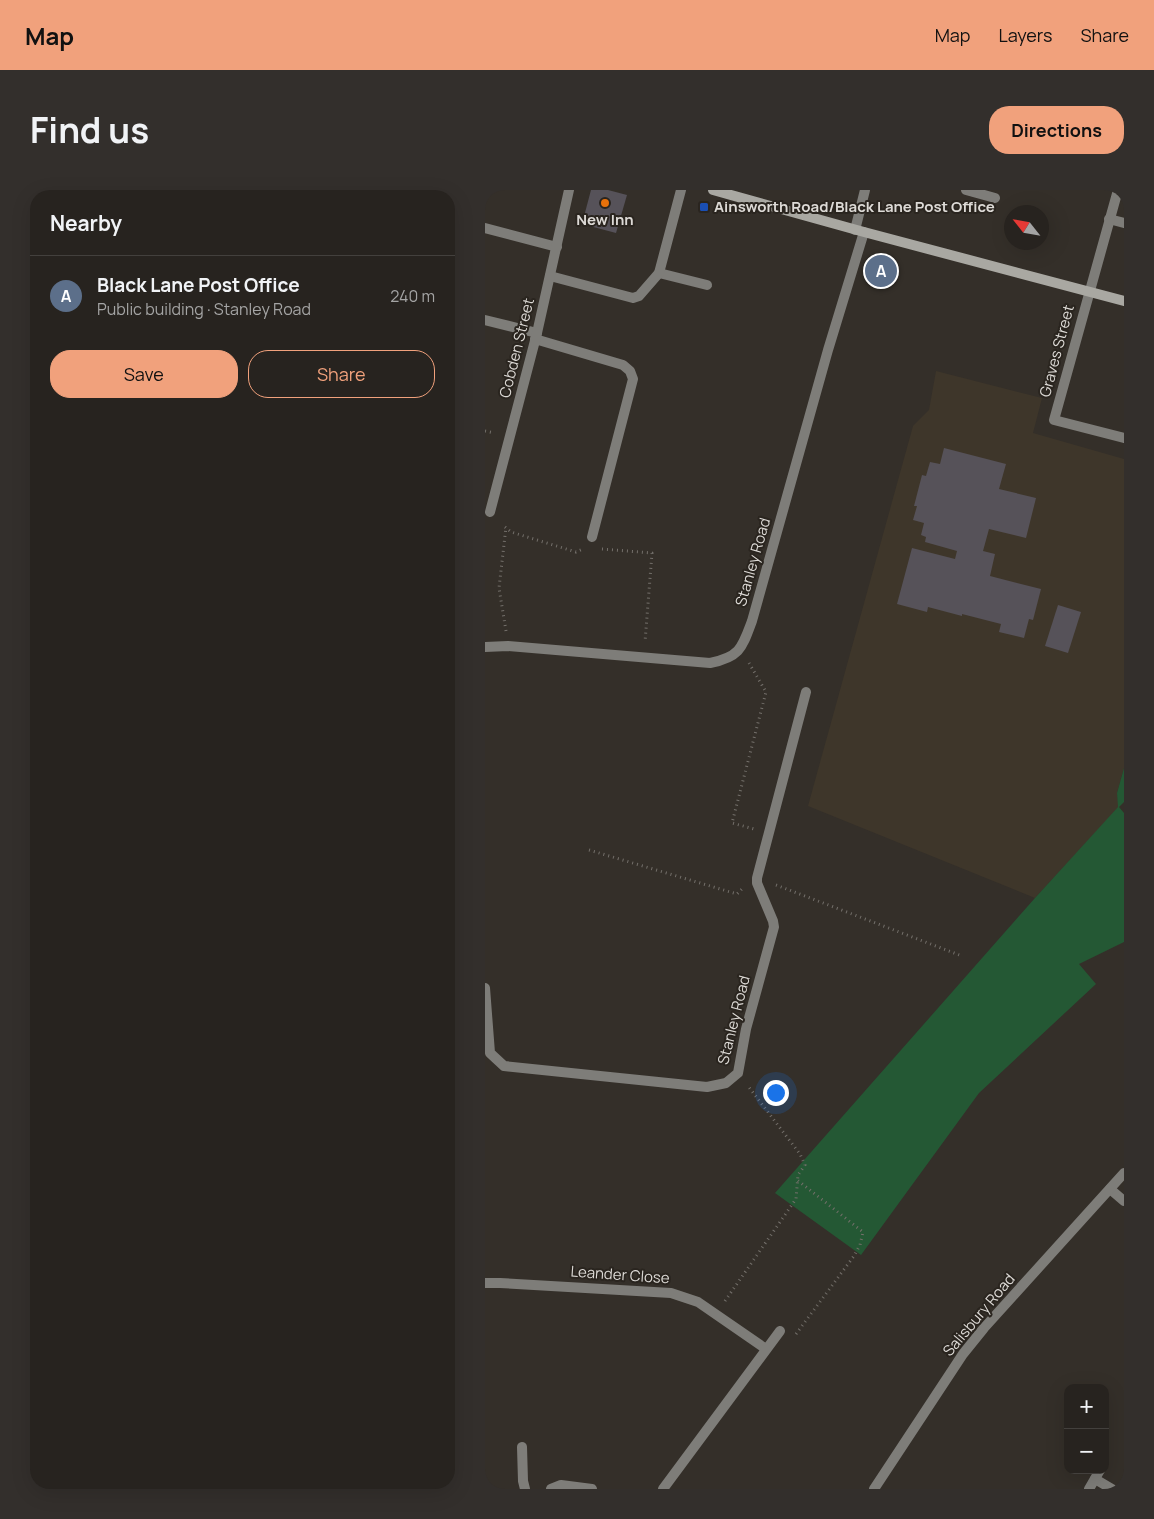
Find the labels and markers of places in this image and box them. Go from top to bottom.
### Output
place label: Ainsworth Road/Black Lane Post Office [714,196,995,217]
marker: New Inn [599,197,611,209]
marker: Ainsworth Road/Black Lane Post Office [698,201,710,213]
place label: New Inn [576,209,634,230]
pin: A [865,252,897,290]

